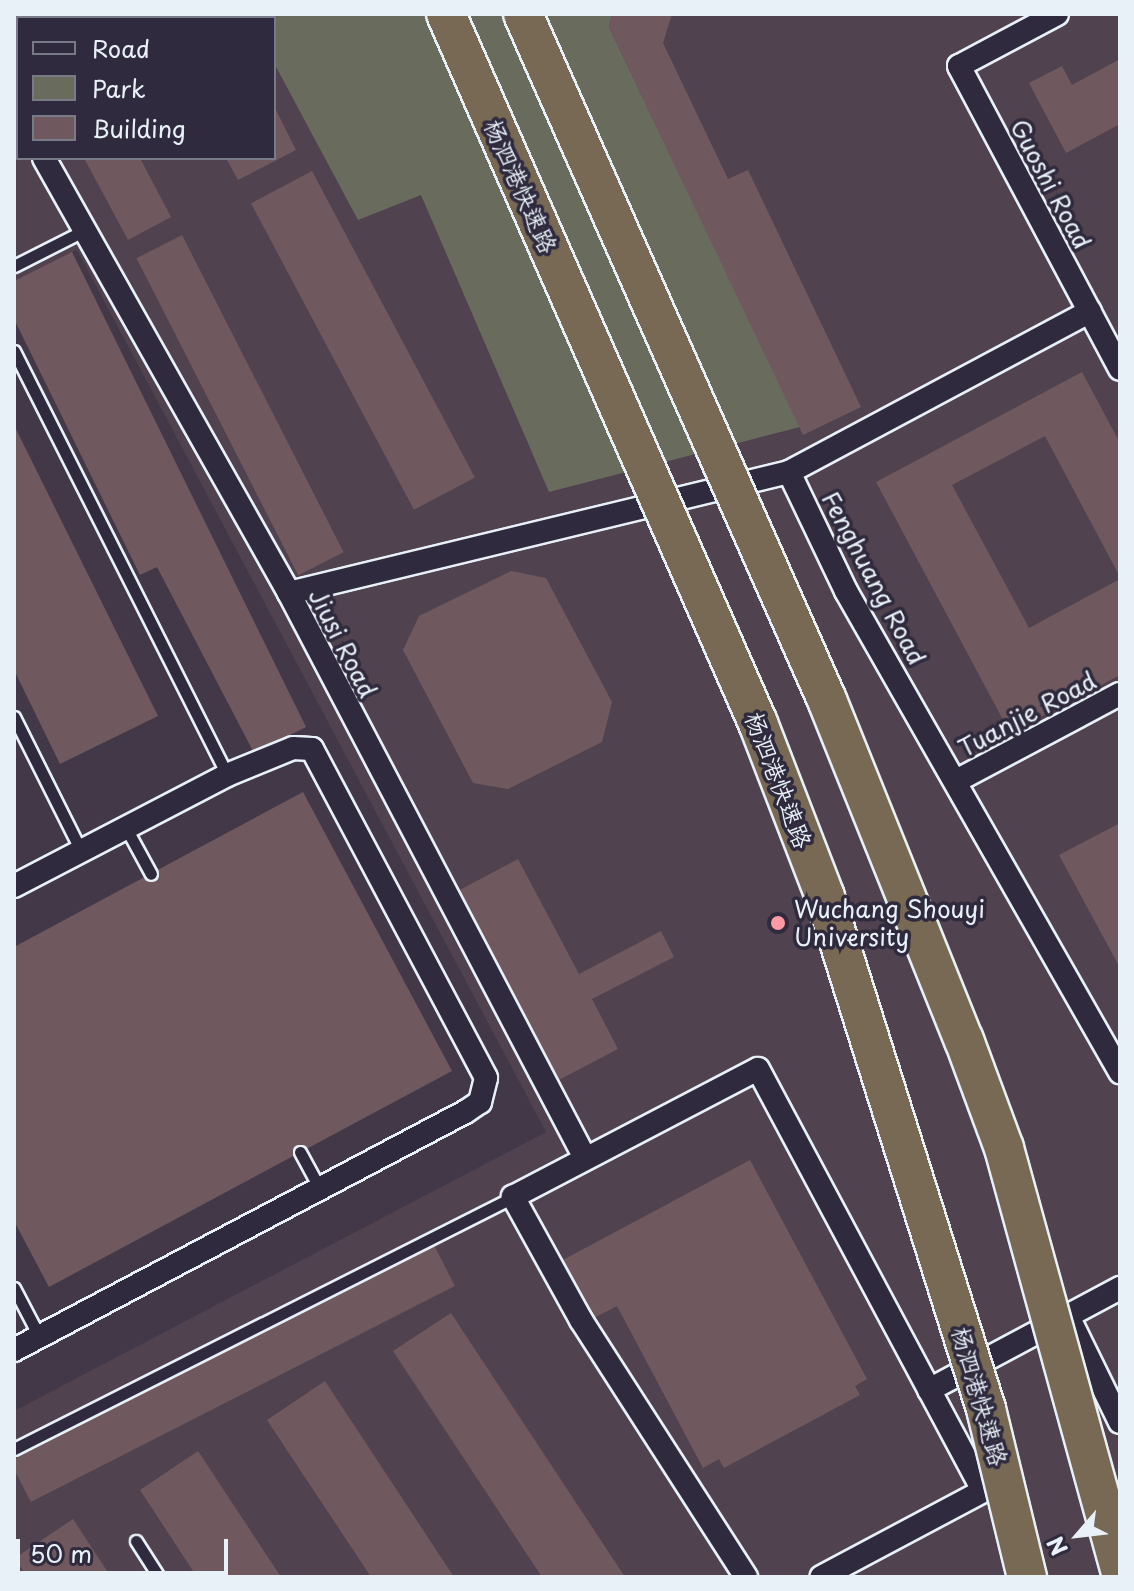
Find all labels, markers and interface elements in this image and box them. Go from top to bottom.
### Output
legend [16,16,276,160]
text: Road [92,30,150,66]
text: Park [92,70,146,106]
text: Building [92,110,186,146]
street label: 杨泗港快速路 [479,114,563,258]
street label: Guoshi Road [1005,114,1097,254]
street label: Fenghuang Road [816,487,932,669]
street label: Jiusi Road [303,584,383,702]
street label: Tuanjie Road [954,666,1100,762]
street label: 杨泗港快速路 [740,708,818,852]
place label: Wuchang Shouyi University [794,895,985,951]
marker: Wuchang Shouyi University [769,914,787,932]
street label: 杨泗港快速路 [946,1323,1014,1469]
north arrow [1038,1495,1118,1575]
scale bar [20,1523,232,1573]
text: N [1038,1531,1075,1562]
text: 50 m [30,1535,92,1571]

